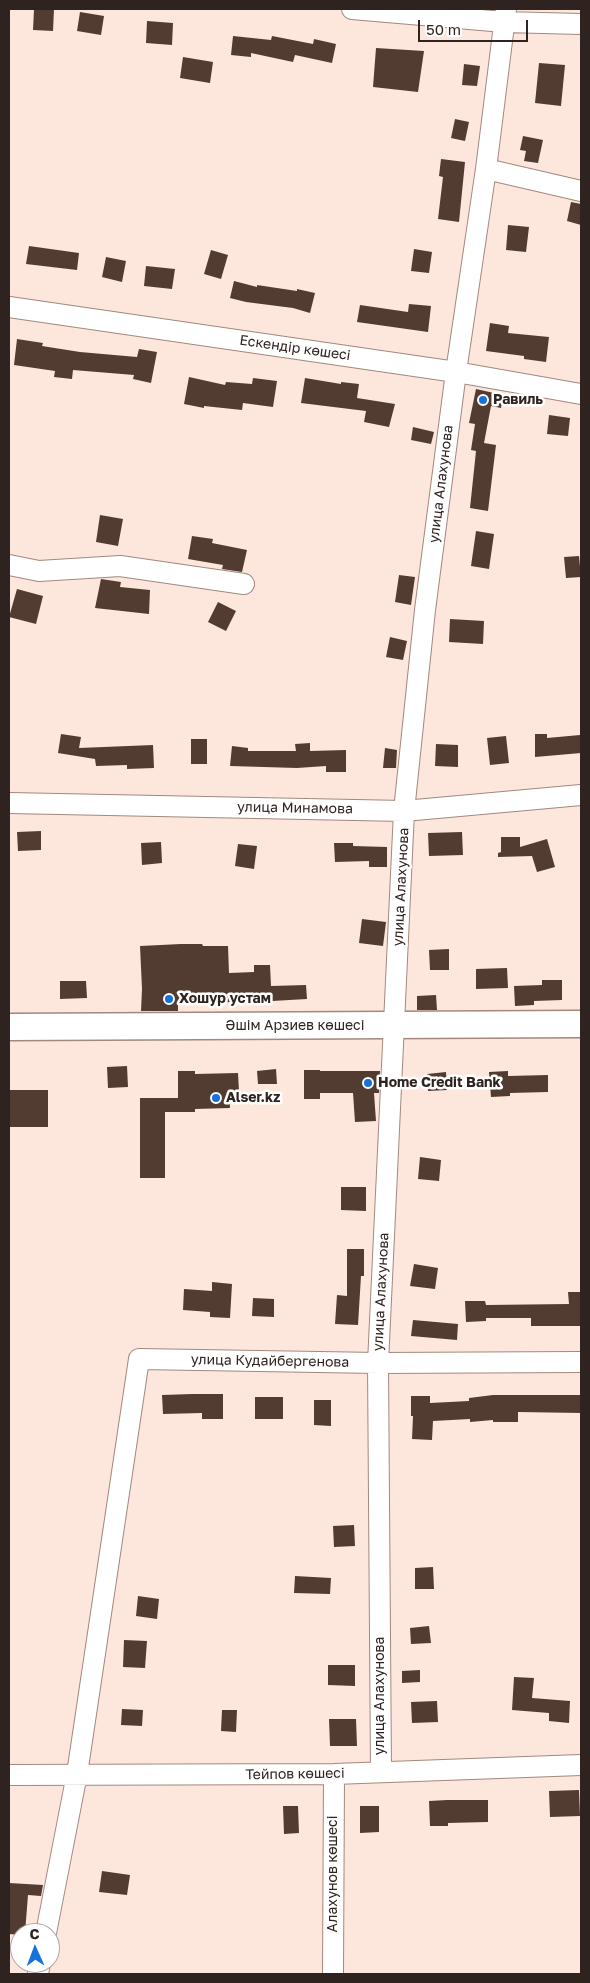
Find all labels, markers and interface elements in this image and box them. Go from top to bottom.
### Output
scale bar [420,10,530,42]
text: 50 m [426,20,461,38]
street label: Ескендір көшесі [238,332,352,364]
place label: Равиль [493,392,543,408]
marker: Равиль [477,394,489,406]
street label: улица Алахунова [425,424,457,544]
street label: улица Минамова [237,799,353,817]
street label: улица Алахунова [390,827,412,947]
place label: Хошур устам [179,991,271,1007]
marker: Хошур устам [163,993,175,1005]
street label: Әшім Арзиев көшесі [226,1018,364,1034]
place label: Home Credit Bank [378,1075,501,1091]
marker: Home Credit Bank [362,1077,374,1089]
place label: Alser.kz [226,1090,280,1106]
marker: Alser.kz [210,1092,222,1104]
street label: улица Алахунова [370,1232,392,1352]
street label: улица Кудайбергенова [191,1351,349,1371]
street label: улица Алахунова [372,1637,388,1755]
street label: Тейпов көшесі [245,1765,345,1783]
street label: Алахунов көшесі [325,1816,341,1932]
north arrow [10,1923,60,1973]
text: С [29,1925,40,1942]

